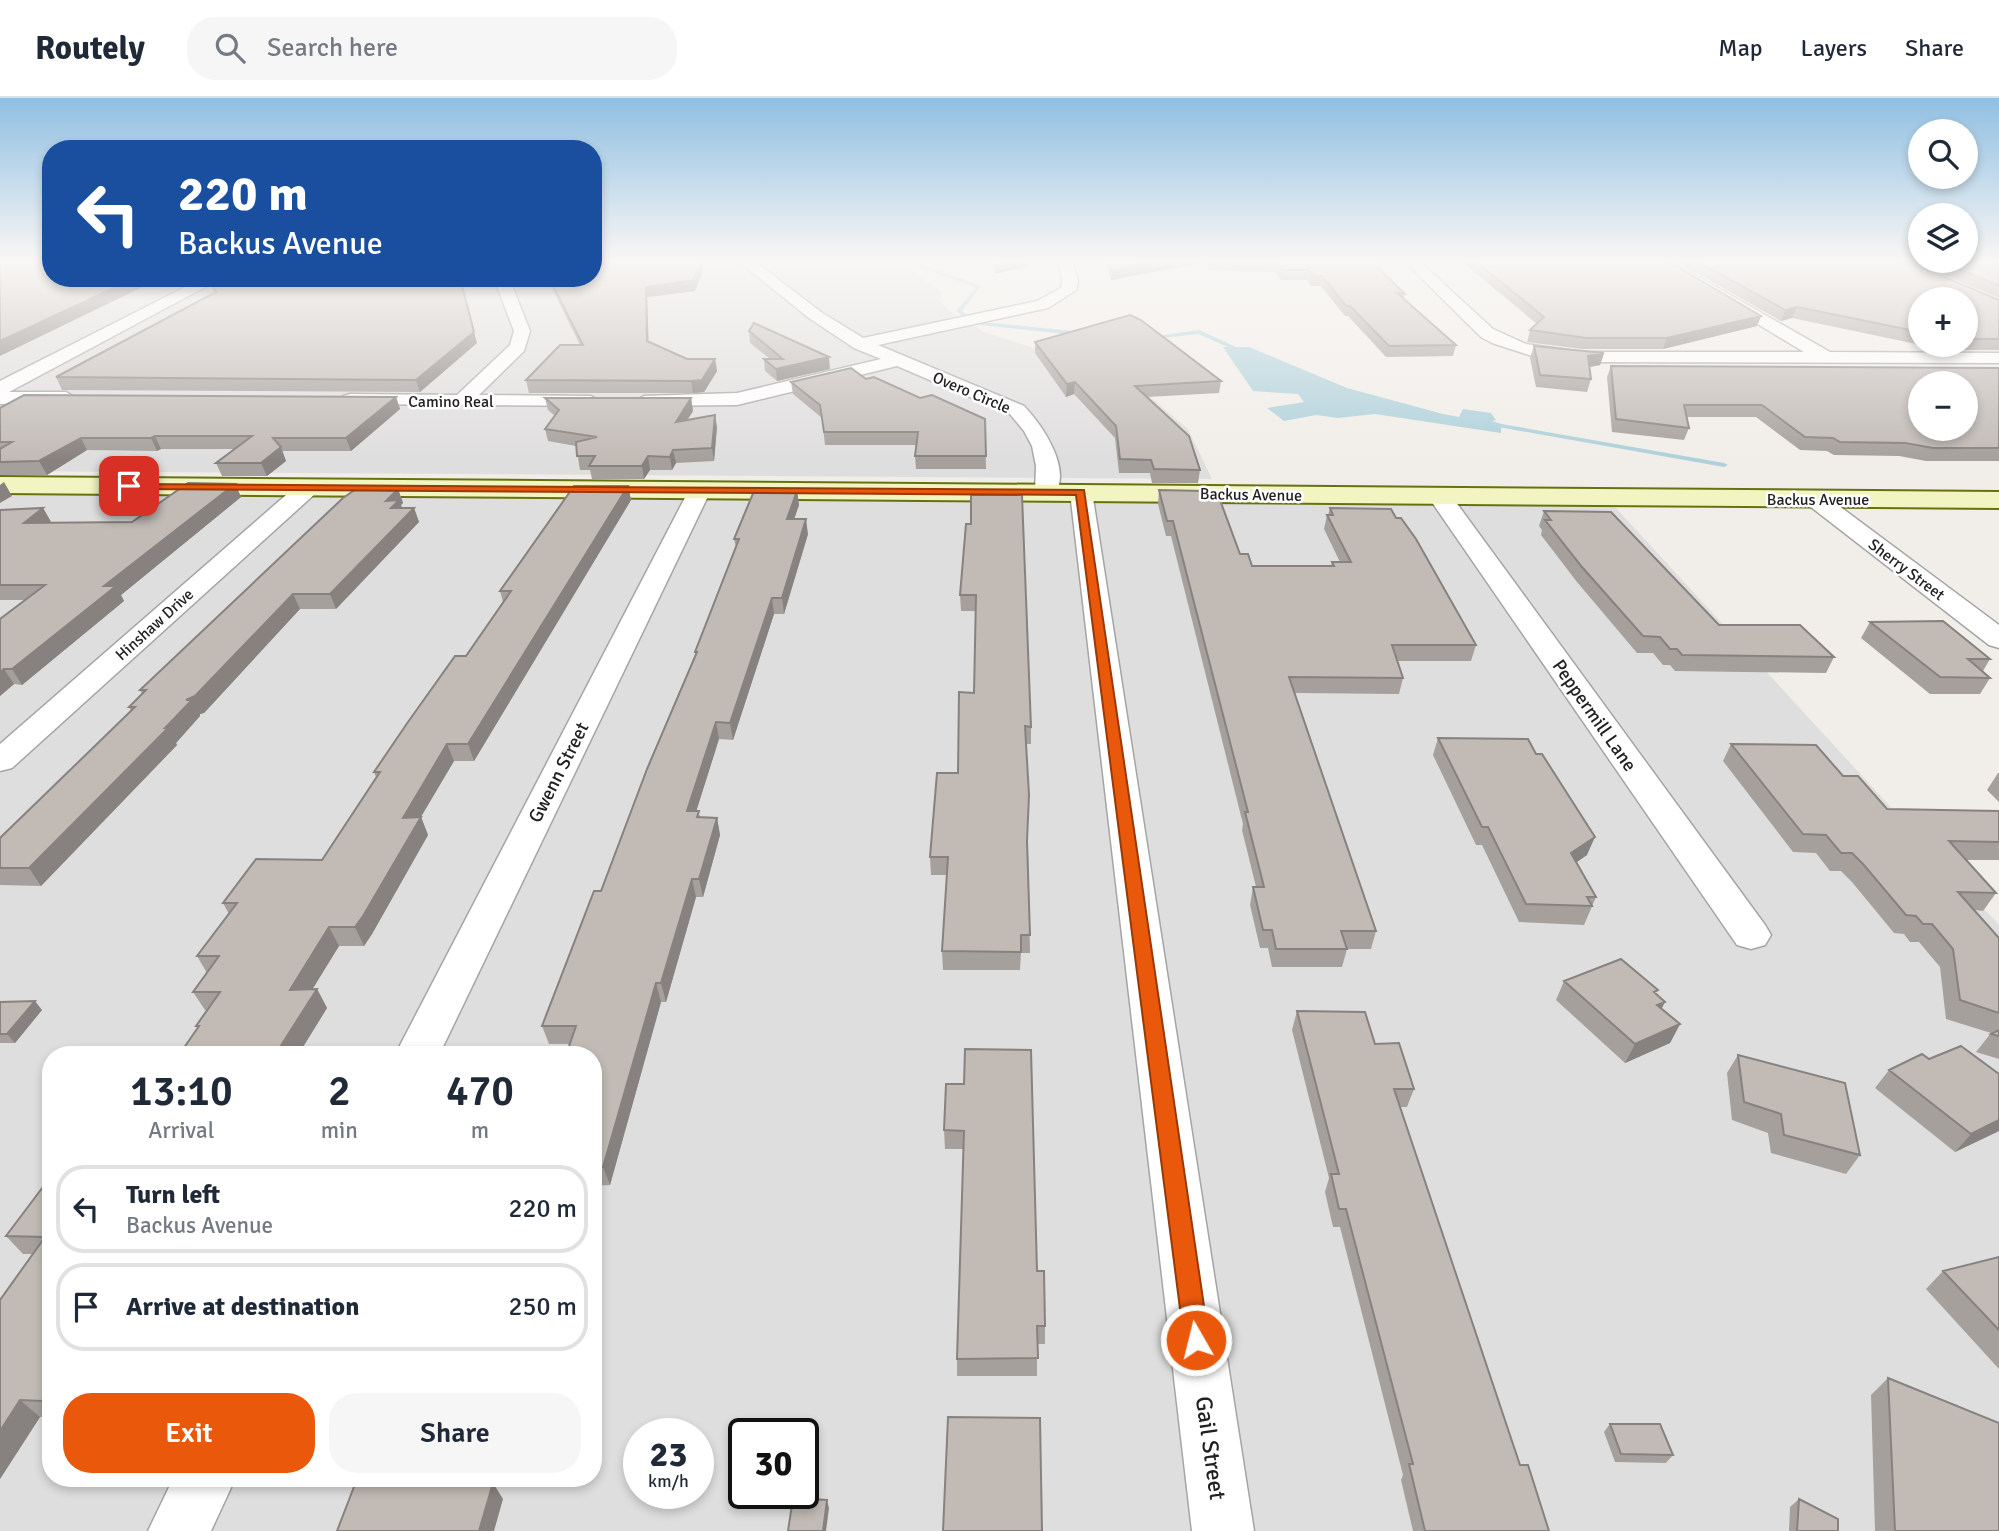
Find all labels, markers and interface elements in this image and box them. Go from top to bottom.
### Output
search box [187,17,677,80]
text: Routely [35,28,145,69]
icon: search [211,29,249,67]
text: Search here [267,32,398,64]
text: Map [1718,33,1763,63]
text: Layers [1801,33,1867,63]
text: Share [1905,33,1964,63]
map controls [1908,119,1978,441]
button: search [1908,119,1978,189]
text: 220 m [178,164,308,224]
icon: left [63,168,154,259]
button: layers [1908,203,1978,273]
text: Backus Avenue [178,224,383,263]
button: + [1908,287,1978,357]
street label: Overo Circle [930,368,1014,418]
button: − [1908,371,1978,441]
street label: Camino Real [408,392,494,412]
pin [99,456,159,516]
icon: arrive [110,467,148,505]
street label: Backus Avenue [1200,484,1302,506]
street label: Backus Avenue [1767,490,1869,510]
street label: Sherry Street [1864,535,1949,605]
street label: Hinshaw Drive [111,584,198,665]
street label: Peppermill Lane [1547,655,1642,776]
street label: Gwenn Street [523,718,595,827]
text: 13:10 [130,1066,233,1117]
text: 2 [328,1066,351,1117]
text: 470 [446,1066,514,1117]
text: Arrival [148,1116,214,1145]
text: min [321,1116,358,1145]
text: m [471,1116,489,1145]
text: Turn left [126,1179,220,1211]
icon: left [67,1190,105,1228]
text: 220 m [508,1193,577,1225]
text: Backus Avenue [126,1211,273,1240]
icon: arrive [67,1288,105,1326]
text: Arrive at destination [126,1291,359,1323]
text: 250 m [508,1291,577,1323]
position arrow [1159,1303,1233,1377]
button: Exit [63,1393,315,1473]
button: Share [329,1393,581,1473]
street label: Gail Street [1189,1394,1232,1502]
speed limit sign: 30 [728,1418,819,1509]
text: 23 [650,1433,687,1476]
text: km/h [648,1470,689,1492]

